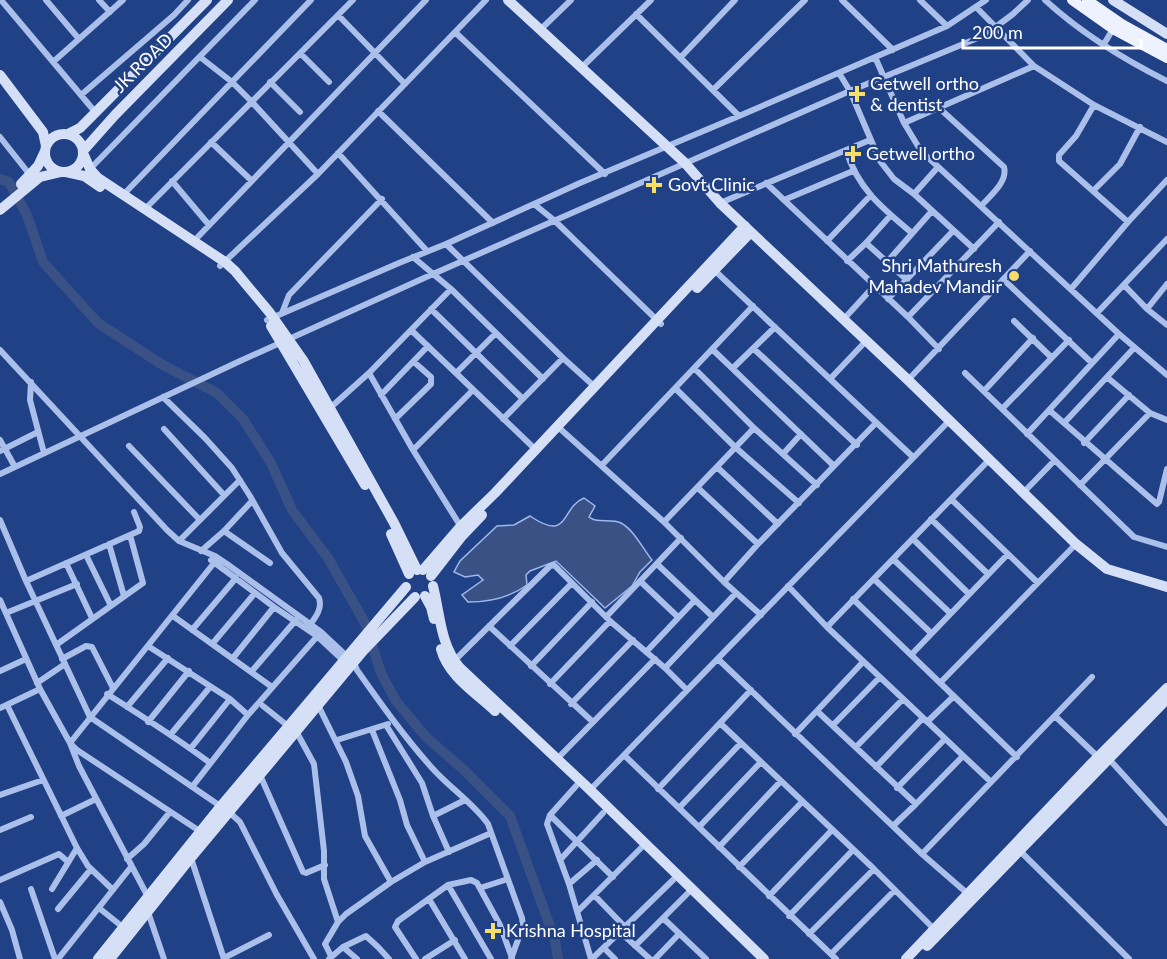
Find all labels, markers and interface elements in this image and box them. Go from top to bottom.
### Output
scale bar [963,12,1142,50]
text: 200 m [972,21,1023,43]
street label: JK ROAD [108,28,177,97]
place label: Getwell ortho & dentist [870,72,979,115]
marker: Getwell ortho & dentist [848,85,866,103]
place label: Getwell ortho [866,142,975,164]
marker: Getwell ortho [844,145,862,163]
place label: Govt Clinic [668,173,755,195]
marker: Govt Clinic [645,176,663,194]
place label: Shri Mathuresh Mahadev Mandir [868,254,1002,297]
marker: Shri Mathuresh Mahadev Mandir [1007,269,1021,283]
place label: Krishna Hospital [506,919,636,941]
marker: Krishna Hospital [484,922,502,940]

